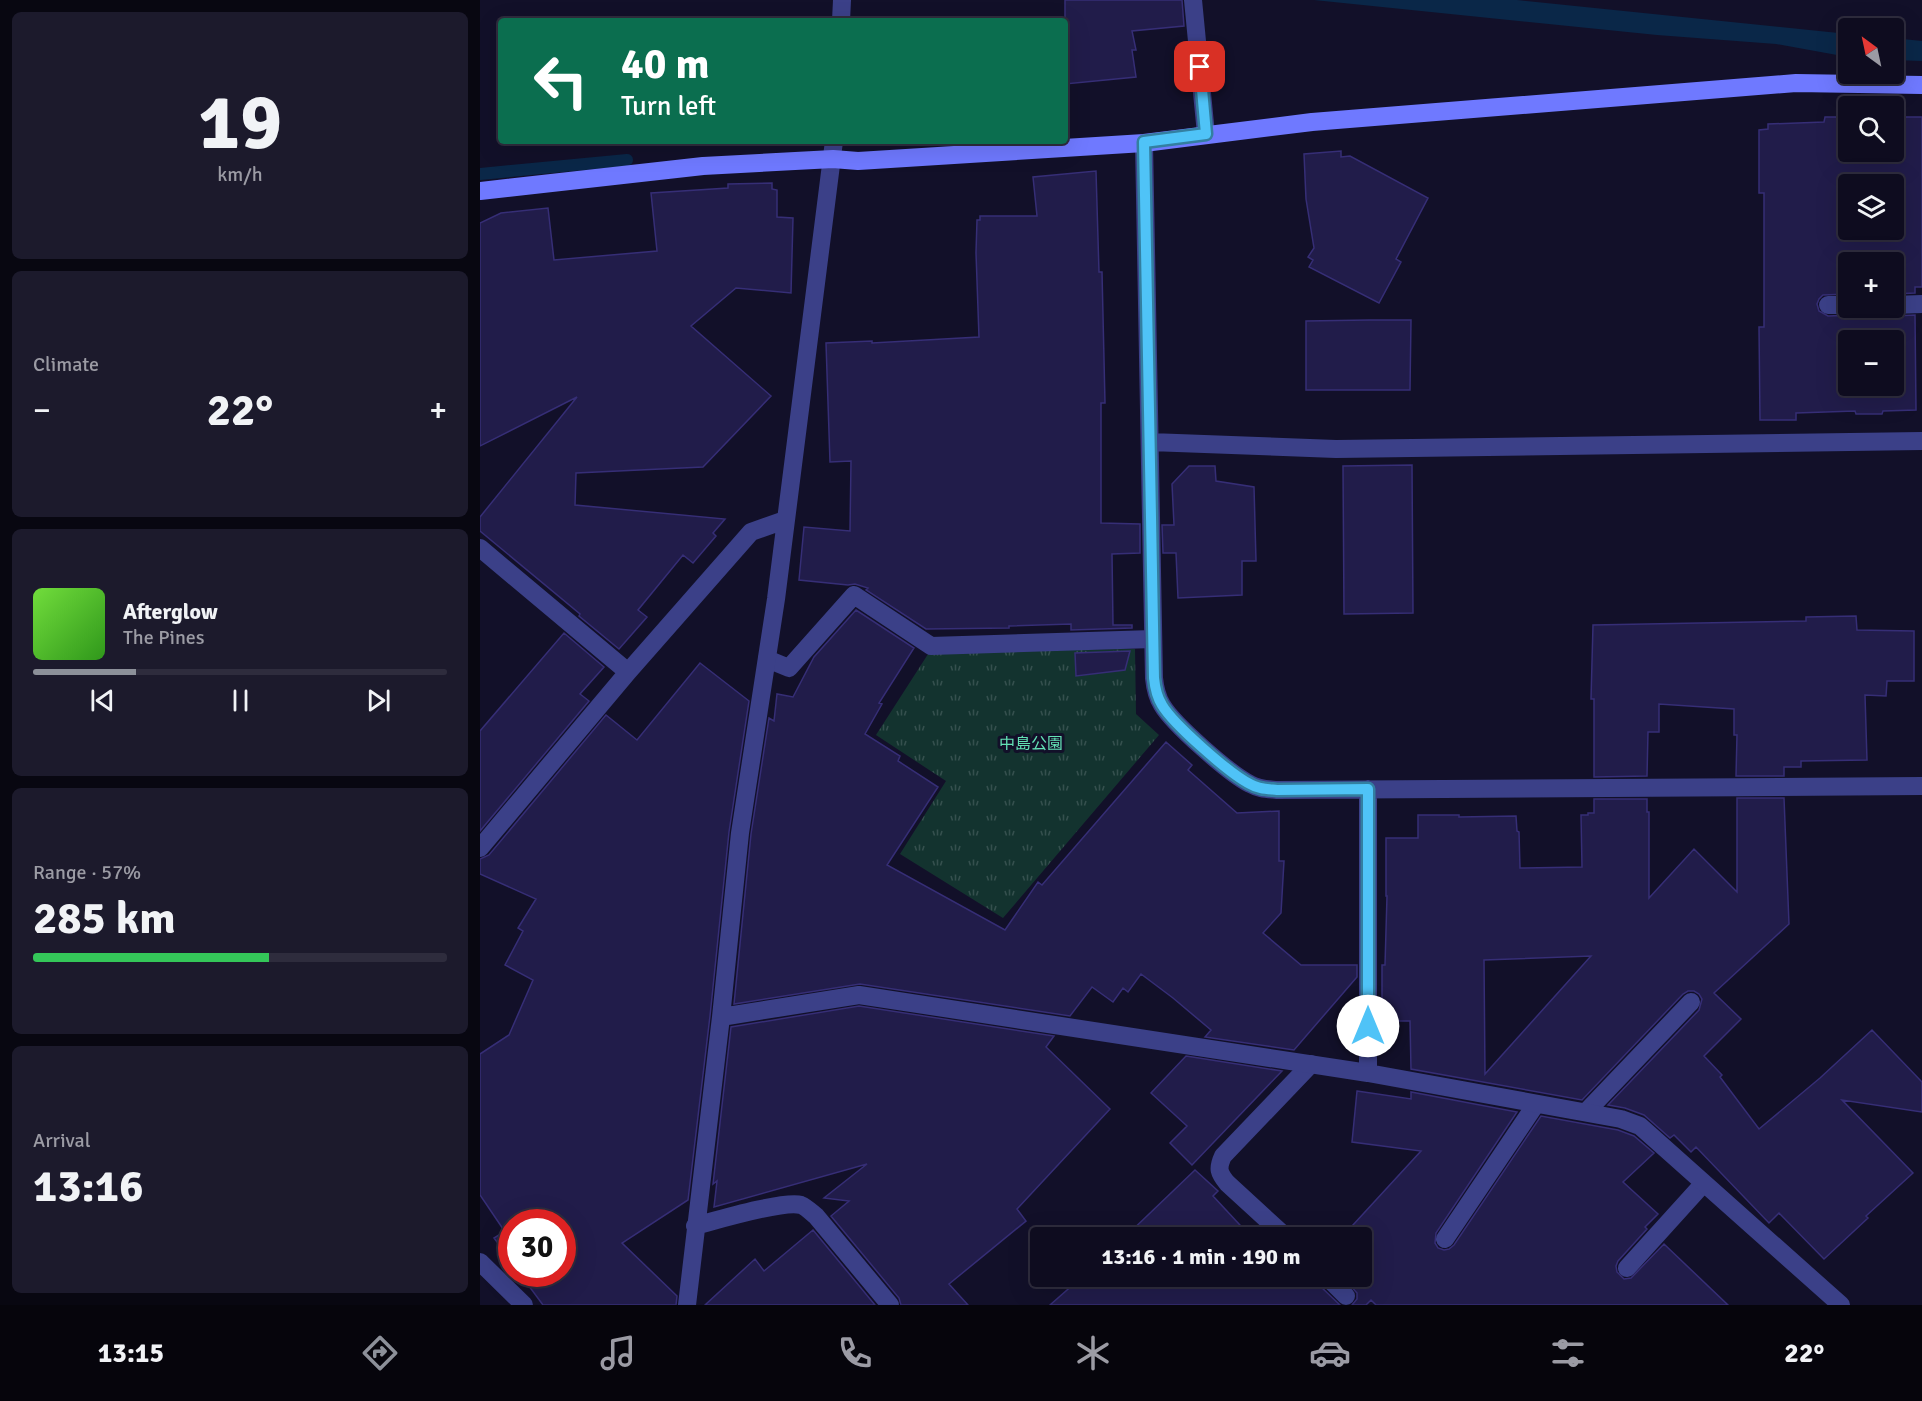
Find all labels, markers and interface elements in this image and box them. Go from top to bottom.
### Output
north arrow [1838,18,1904,84]
map controls [1838,18,1904,396]
text: 40 m [621,39,710,90]
pin [1174,41,1225,92]
icon: left [522,42,600,120]
icon: arrive [1183,50,1216,83]
text: 19 [198,75,282,171]
text: Turn left [621,90,716,123]
button: search [1838,96,1904,162]
text: km/h [217,162,263,187]
button: layers [1838,174,1904,240]
button: + [1838,252,1904,318]
button: − [1838,330,1904,396]
text: Climate [33,352,99,377]
text: 22° [207,383,273,438]
text: − [33,390,51,431]
text: + [429,390,447,431]
text: Afterglow [123,598,218,625]
text: The Pines [123,625,205,650]
icon: previous [86,684,119,717]
icon: pause [224,684,257,717]
icon: next [362,684,395,717]
park label: 中島公園 [999,734,1063,754]
text: Range · 57% [33,860,141,885]
text: 285 km [33,891,176,946]
position arrow [1336,994,1400,1058]
text: Arrival [33,1128,91,1153]
text: 13:16 [33,1159,143,1214]
speed limit sign: 30 [498,1209,576,1287]
text: 13:16 · 1 min · 190 m [1101,1243,1301,1270]
icon: directions [359,1332,401,1374]
icon: music [597,1332,639,1374]
icon: phone [834,1332,876,1374]
icon: climate [1072,1332,1114,1374]
icon: car [1309,1332,1351,1374]
icon: filters [1547,1332,1589,1374]
text: 13:15 [98,1337,164,1370]
text: 22° [1784,1337,1824,1370]

